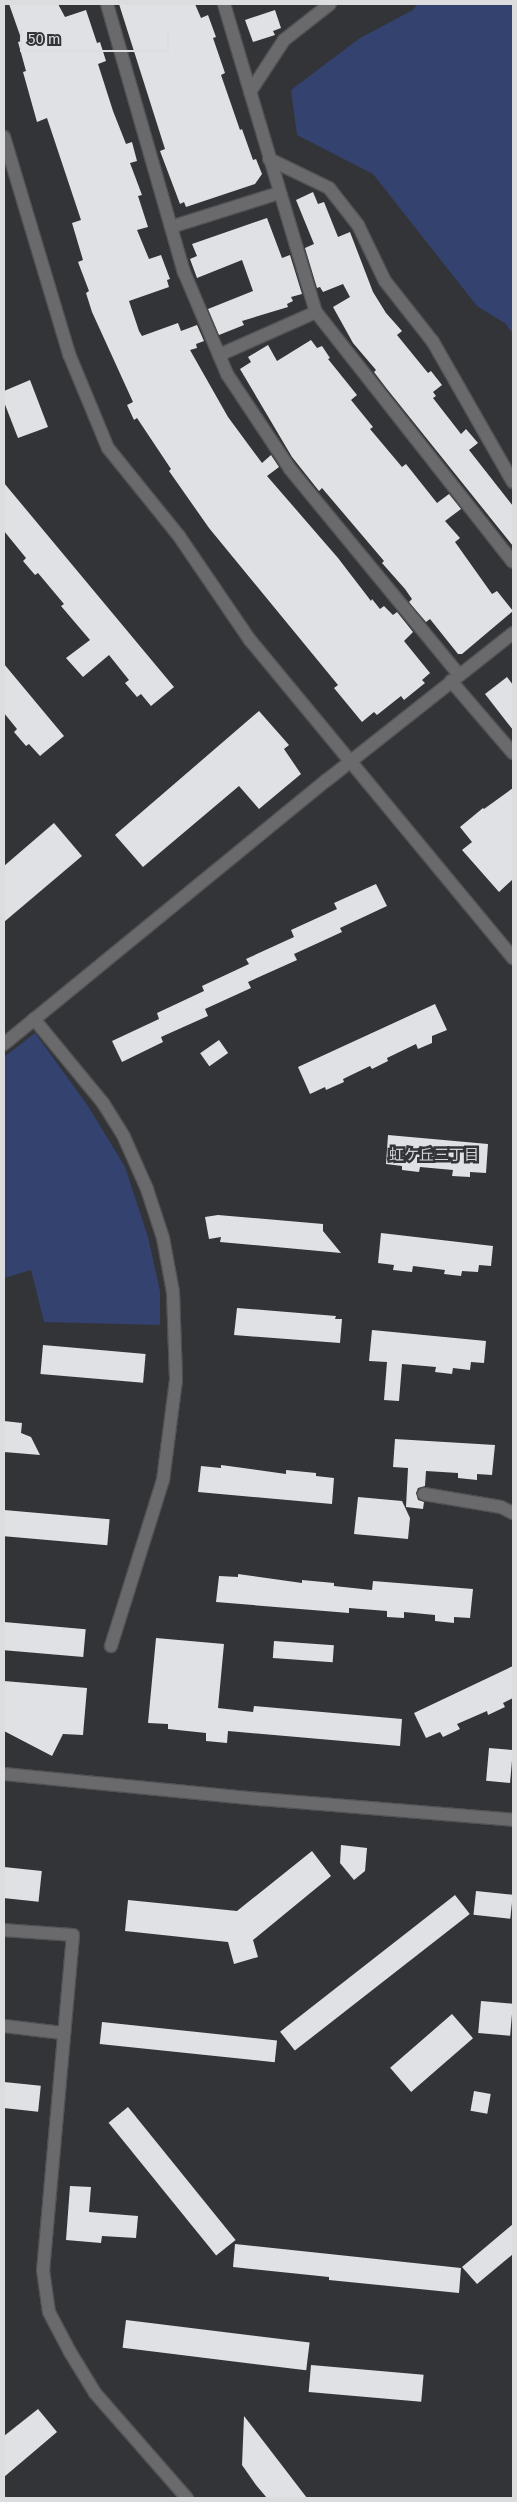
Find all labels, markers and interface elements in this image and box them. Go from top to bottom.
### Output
scale bar [22,20,171,52]
text: 50 m [28,30,61,48]
district label: 虹ケ丘三丁目 [389,1147,479,1165]

